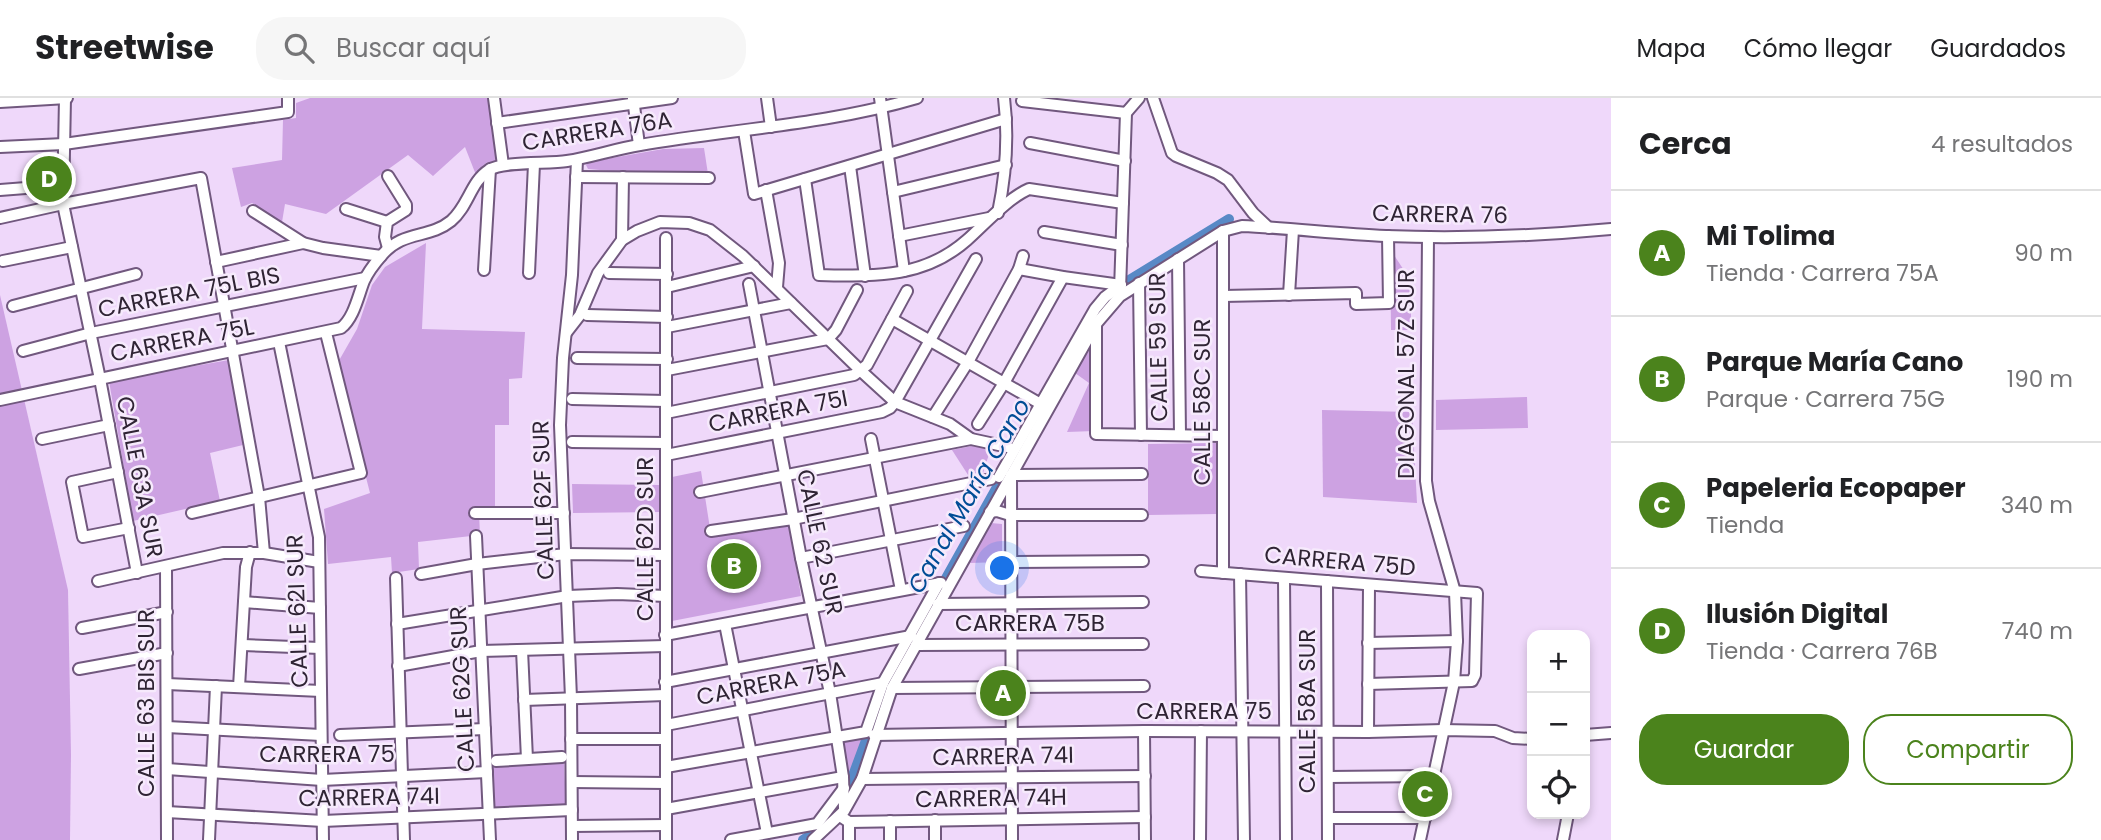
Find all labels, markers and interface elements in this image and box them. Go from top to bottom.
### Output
search box [256,17,746,80]
text: Streetwise [35,24,214,71]
icon: search [280,29,318,67]
text: Buscar aquí [336,30,490,66]
text: Mapa [1636,32,1706,65]
text: Cómo llegar [1744,32,1892,65]
text: Guardados [1930,32,2066,65]
street label: CARRERA 76A [520,103,674,159]
text: Cerca [1639,122,1732,165]
text: 4 resultados [1931,128,2073,160]
pin: D [26,153,72,205]
street label: CARRERA 76 [1372,197,1508,231]
text: Mi Tolima [1706,218,1836,254]
text: A [1654,237,1670,269]
text: 90 m [2014,237,2073,269]
text: Tienda · Carrera 75A [1706,257,1939,289]
street label: CARRERA 75L BIS [95,259,283,325]
street label: DIAGONAL 57Z SUR [1390,269,1422,479]
street label: CALLE 59 SUR [1141,272,1175,422]
street label: CARRERA 75L [107,310,257,370]
street label: CALLE 58C SUR [1186,319,1218,485]
text: Parque María Cano [1706,344,1963,380]
text: B [1654,363,1670,395]
text: 190 m [2007,363,2073,395]
street label: CARRERA 75I [706,382,850,440]
text: Parque · Carrera 75G [1706,383,1945,415]
water label: Canal María Cano [899,392,1038,599]
street label: CALLE 63A SUR [109,394,171,560]
street label: CALLE 62F SUR [524,420,562,580]
street label: CALLE 62D SUR [629,457,661,621]
street label: CALLE 62 SUR [789,466,851,618]
text: Papeleria Ecopaper [1706,470,1966,506]
text: C [1653,489,1671,521]
text: 340 m [2001,489,2073,521]
text: Tienda [1706,509,1784,541]
street label: CALLE 62I SUR [278,534,316,688]
street label: CARRERA 75D [1263,538,1417,584]
pin: B [711,540,757,592]
your location [985,551,1019,585]
text: Ilusión Digital [1706,596,1888,632]
street label: CALLE 62G SUR [442,605,482,773]
street label: CARRERA 75B [955,607,1105,639]
street label: CALLE 63 BIS SUR [130,609,162,797]
text: D [1654,615,1670,647]
text: 740 m [2002,615,2073,647]
street label: CALLE 58A SUR [1291,629,1323,793]
map controls [1527,630,1590,819]
button: + [1527,630,1590,693]
text: Tienda · Carrera 76B [1706,635,1938,667]
street label: CARRERA 75A [694,653,848,713]
pin: A [980,667,1026,719]
button: − [1527,693,1590,756]
street label: CARRERA 75 [1136,695,1272,727]
button: Guardar [1639,714,1849,785]
button: Compartir [1863,714,2073,785]
street label: CARRERA 75 [259,738,395,770]
street label: CARRERA 74I [932,739,1074,773]
button: locate [1527,756,1590,819]
pin: C [1402,768,1448,820]
street label: CARRERA 74I [298,780,440,814]
street label: CARRERA 74H [915,781,1067,815]

